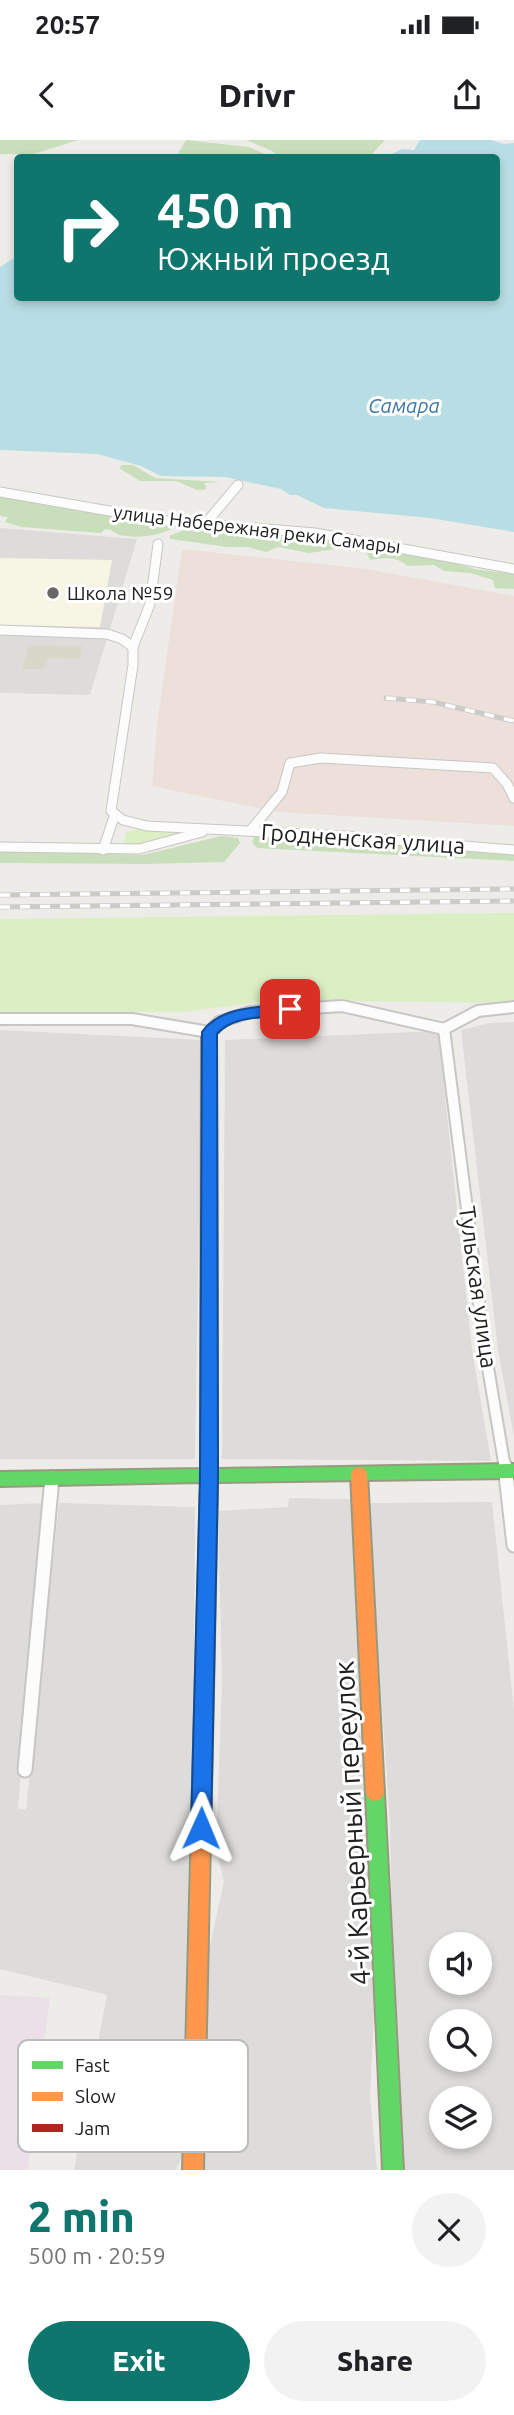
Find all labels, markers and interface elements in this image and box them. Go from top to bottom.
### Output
text: 20:57 [35,10,100,39]
icon: back [28,76,66,114]
icon: share [448,76,486,114]
text: Drivr [219,77,295,113]
icon: right [42,182,133,273]
text: 450 m [157,182,294,237]
text: Южный проезд [157,240,390,276]
water label: Самара [368,393,440,417]
street label: улица Набережная реки Самары [112,500,402,558]
place label: Школа №59 [67,582,174,604]
marker: Школа №59 [45,585,61,601]
street label: Гродненская улица [260,819,466,858]
pin [260,979,320,1039]
icon: arrive [271,990,309,1028]
street label: Тульская улица [455,1204,502,1370]
street label: 4-й Карьерный переулок [328,1660,375,1986]
position arrow [164,1791,238,1865]
map controls [429,1932,492,2149]
button: sound [429,1932,492,1995]
button: search [429,2009,492,2072]
legend [18,2040,248,2152]
text: Fast [75,2054,110,2076]
text: Slow [75,2085,116,2107]
button: layers [429,2086,492,2149]
text: Jam [75,2117,111,2139]
text: 2 min [28,2193,135,2240]
button: close [412,2193,486,2267]
text: 500 m · 20:59 [28,2243,166,2268]
button: Exit [28,2321,250,2401]
button: Share [264,2321,486,2401]

